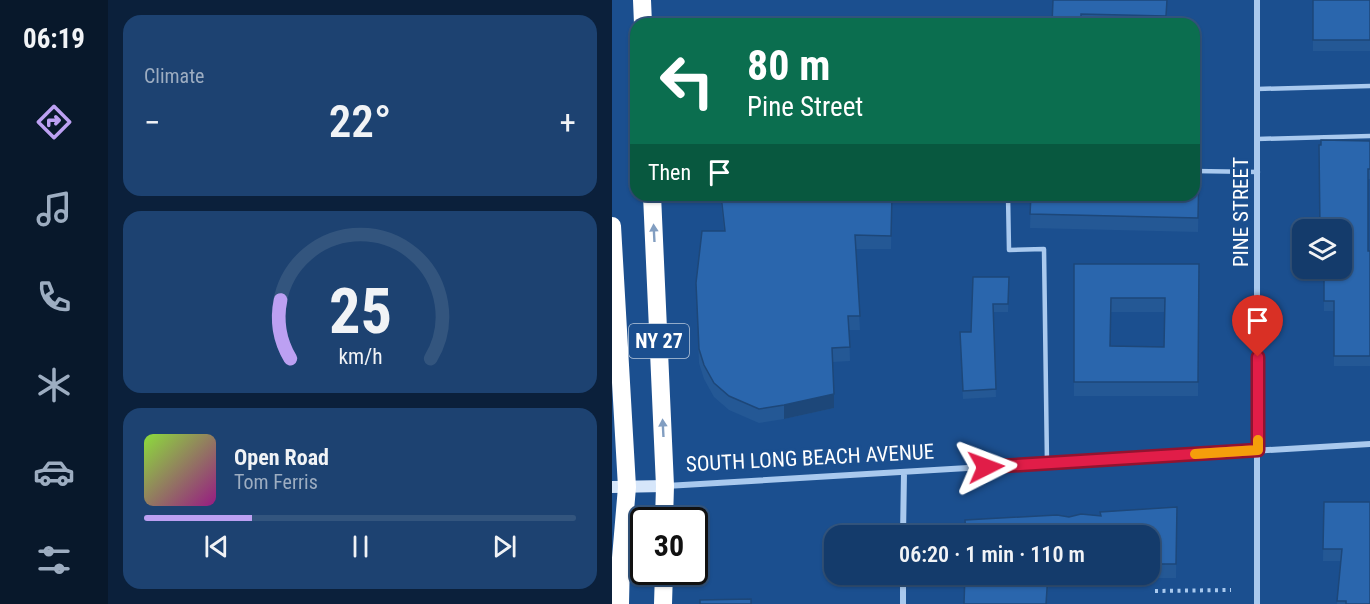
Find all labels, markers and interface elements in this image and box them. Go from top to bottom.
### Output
text: 06:19 [23,23,85,55]
text: 80 m [747,41,830,90]
icon: left [648,42,726,120]
text: Climate [144,64,204,88]
text: Pine Street [747,91,863,123]
text: 22° [329,95,391,148]
icon: directions [33,101,75,143]
text: − [144,103,161,142]
text: + [560,103,576,142]
icon: arrive [703,156,736,189]
street label: PINE STREET [1229,157,1253,267]
text: Then [648,160,691,185]
icon: music [33,188,75,230]
map controls [1292,219,1352,279]
button: layers [1292,219,1352,279]
one-way arrow [649,223,658,242]
text: 25 [328,275,392,348]
icon: phone [33,276,75,318]
pin [1232,295,1283,357]
icon: arrive [1241,304,1274,337]
road number: NY 27 [629,324,689,358]
text: km/h [338,344,382,369]
icon: climate [33,364,75,406]
one-way arrow [658,418,667,437]
position arrow [954,435,1018,499]
street label: SOUTH LONG BEACH AVENUE [685,440,935,476]
text: Open Road [234,445,329,470]
icon: car [33,451,75,493]
text: Tom Ferris [234,470,318,494]
speed limit sign: 30 [630,507,708,585]
icon: previous [200,530,233,563]
icon: pause [344,530,377,563]
icon: next [488,530,521,563]
icon: filters [33,539,75,581]
text: 06:20 · 1 min · 110 m [899,542,1085,567]

